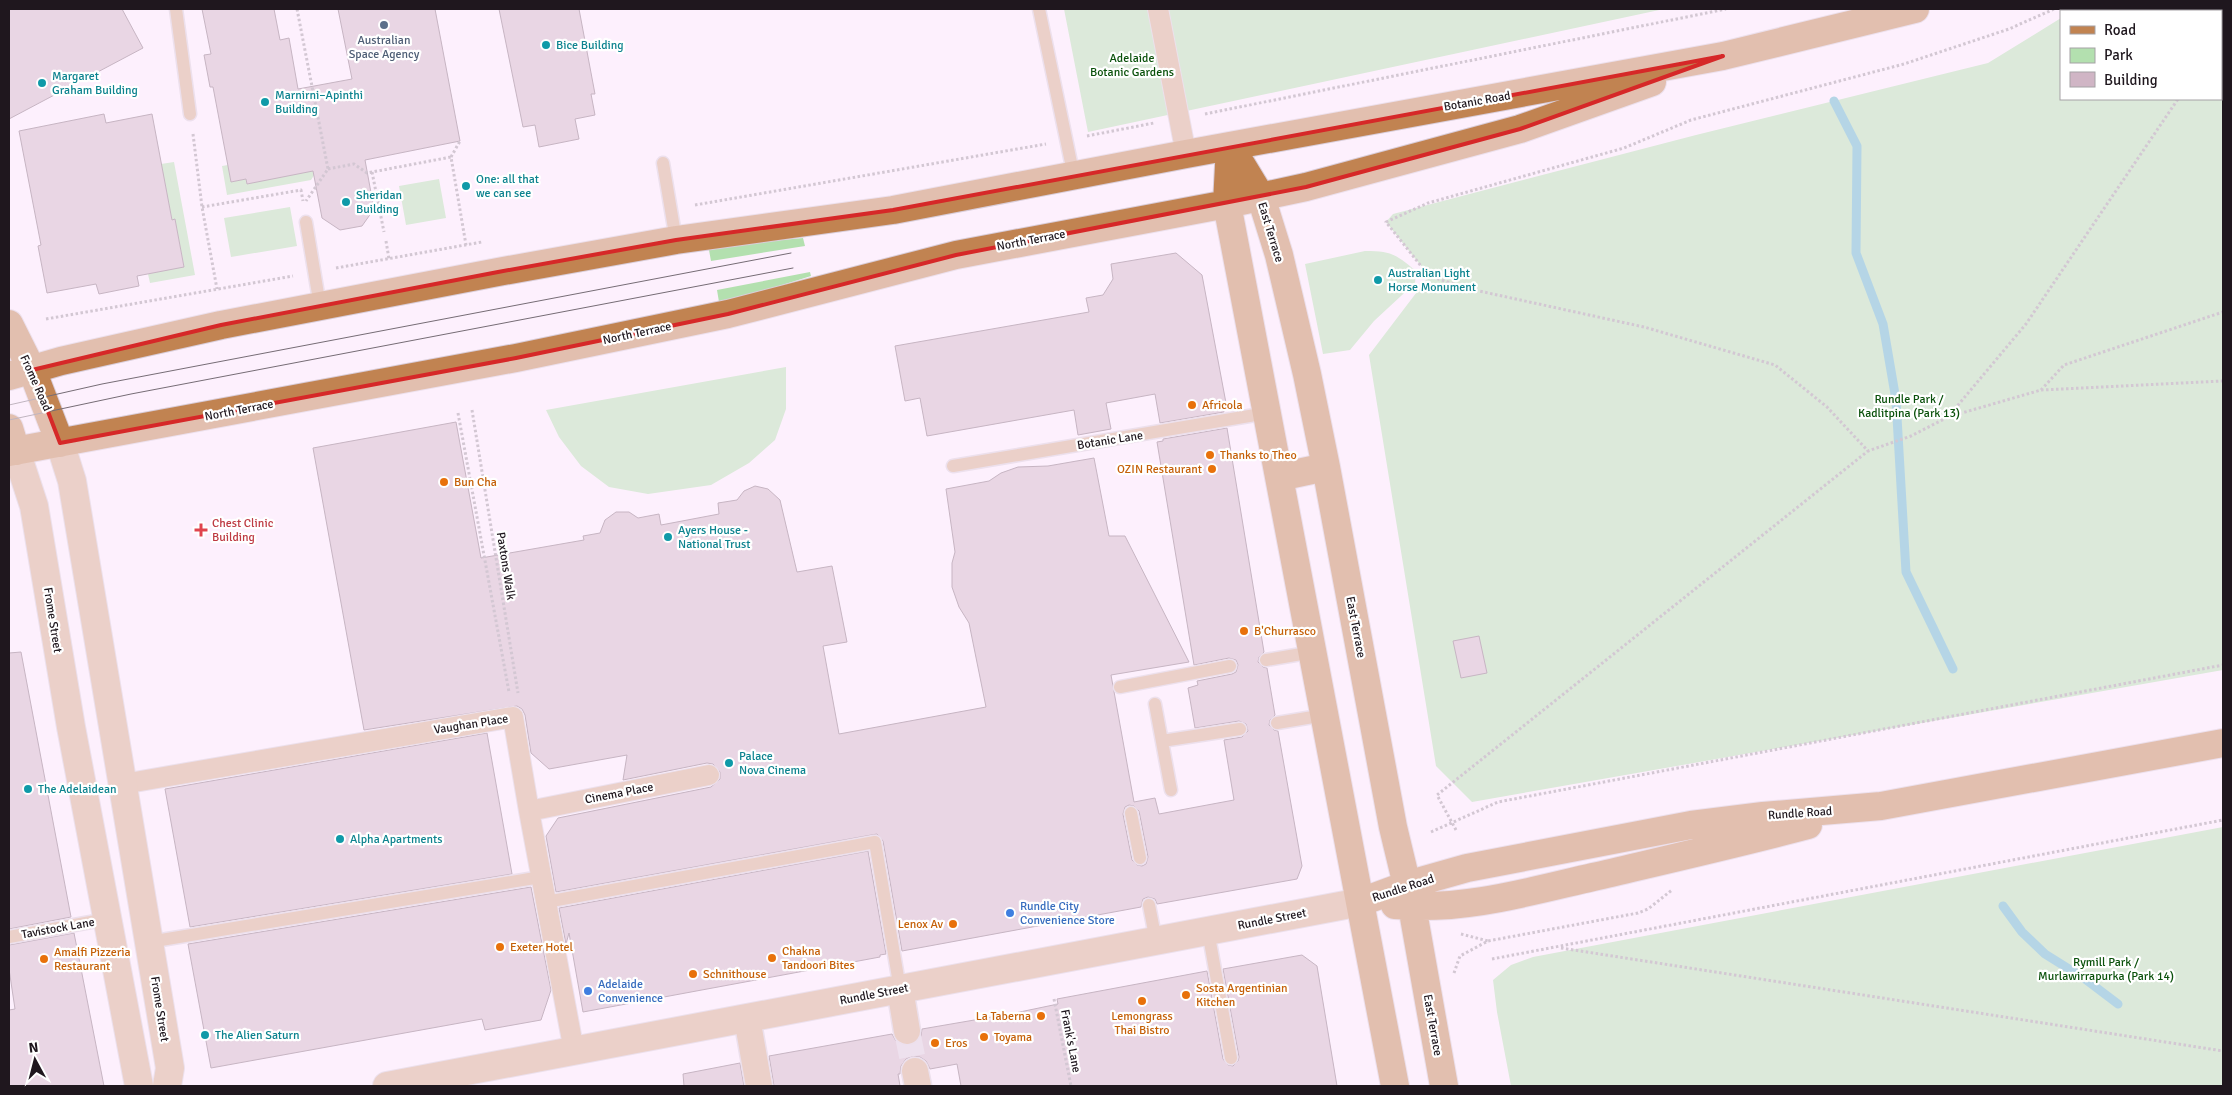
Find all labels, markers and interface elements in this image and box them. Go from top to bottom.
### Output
legend [2060,10,2222,100]
marker: Australian Space Agency [378,19,390,31]
text: Road [2104,21,2136,39]
place label: Australian Space Agency [349,33,420,62]
place label: Bice Building [556,38,624,53]
marker: Bice Building [540,39,552,51]
text: Park [2104,46,2133,64]
park label: Adelaide Botanic Gardens [1090,51,1174,80]
place label: Margaret Graham Building [52,69,138,98]
text: Building [2104,71,2158,89]
marker: Margaret Graham Building [36,77,48,89]
place label: Marnirni–Apinthi Building [275,88,363,117]
street label: Botanic Road [1443,88,1512,115]
marker: Marnirni–Apinthi Building [259,96,271,108]
place label: One: all that we can see [476,172,539,201]
marker: One: all that we can see [460,180,472,192]
place label: Sheridan Building [356,188,402,217]
marker: Sheridan Building [340,196,352,208]
street label: East Terrace [1254,200,1287,264]
street label: North Terrace [995,226,1067,255]
place label: Australian Light Horse Monument [1388,266,1476,295]
marker: Australian Light Horse Monument [1372,274,1384,286]
street label: North Terrace [601,319,673,348]
street label: Frome Road [16,353,55,414]
park label: Rundle Park / Kadlitpina (Park 13) [1858,392,1960,421]
street label: North Terrace [203,396,275,425]
place label: Africola [1202,398,1243,413]
marker: Africola [1186,399,1198,411]
street label: Botanic Lane [1076,428,1144,453]
place label: Thanks to Theo [1220,448,1297,463]
marker: Thanks to Theo [1204,449,1216,461]
place label: OZIN Restaurant [1117,462,1202,477]
marker: OZIN Restaurant [1206,463,1218,475]
place label: Bun Cha [454,475,497,490]
marker: Bun Cha [438,476,450,488]
place label: Chest Clinic Building [212,516,274,545]
marker: Chest Clinic Building [194,523,208,537]
place label: Ayers House - National Trust [678,523,750,552]
street label: Paxtons Walk [493,531,518,601]
marker: Ayers House - National Trust [662,531,674,543]
street label: Frome Street [40,586,65,654]
street label: East Terrace [1342,595,1369,659]
place label: B'Churrasco [1254,624,1316,639]
marker: B'Churrasco [1238,625,1250,637]
street label: Vaughan Place [433,711,509,738]
place label: Palace Nova Cinema [739,749,806,778]
marker: Palace Nova Cinema [723,757,735,769]
street label: Cinema Place [584,780,655,807]
place label: The Adelaidean [38,782,117,797]
marker: The Adelaidean [22,783,34,795]
street label: Rundle Road [1768,804,1833,823]
place label: Alpha Apartments [350,832,443,847]
marker: Alpha Apartments [334,833,346,845]
street label: Rundle Road [1370,871,1436,906]
place label: Rundle City Convenience Store [1020,899,1115,928]
street label: Rundle Street [1236,905,1308,934]
marker: Rundle City Convenience Store [1004,907,1016,919]
street label: Tavistock Lane [20,915,96,942]
place label: Lenox Av [898,917,944,932]
marker: Lenox Av [947,918,959,930]
place label: Exeter Hotel [510,940,574,955]
marker: Exeter Hotel [494,941,506,953]
place label: Chakna Tandoori Bites [782,944,855,973]
place label: Amalfi Pizzeria Restaurant [54,945,131,974]
marker: Chakna Tandoori Bites [766,952,778,964]
marker: Amalfi Pizzeria Restaurant [38,953,50,965]
park label: Rymill Park / Murlawirrapurka (Park 14) [2038,955,2174,984]
place label: Schnithouse [703,967,766,982]
marker: Schnithouse [687,968,699,980]
street label: Frome Street [147,975,172,1043]
place label: Adelaide Convenience [598,977,663,1006]
street label: Rundle Street [838,980,910,1009]
place label: Sosta Argentinian Kitchen [1196,981,1288,1010]
marker: Adelaide Convenience [582,985,594,997]
marker: Sosta Argentinian Kitchen [1180,989,1192,1001]
street label: East Terrace [1420,993,1445,1057]
marker: Lemongrass Thai Bistro [1136,995,1148,1007]
street label: Frank's Lane [1057,1008,1084,1074]
place label: La Taberna [976,1009,1031,1024]
place label: Lemongrass Thai Bistro [1111,1009,1173,1038]
marker: La Taberna [1035,1010,1047,1022]
place label: The Alien Saturn [215,1028,300,1043]
marker: The Alien Saturn [199,1029,211,1041]
place label: Toyama [994,1030,1032,1045]
marker: Toyama [978,1031,990,1043]
north arrow [10,1035,60,1085]
place label: Eros [945,1036,967,1051]
marker: Eros [929,1037,941,1049]
text: N [28,1039,39,1057]

